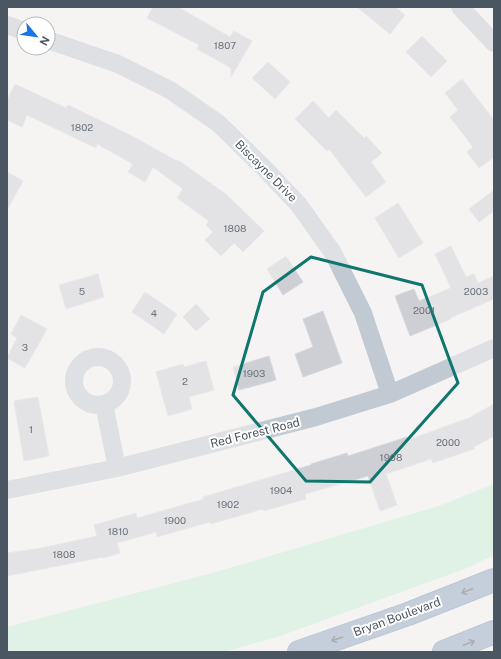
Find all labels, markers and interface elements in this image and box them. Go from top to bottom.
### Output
north arrow [16,16,56,56]
text: N [37,34,52,48]
house number: 1807 [214,39,236,51]
house number: 1802 [71,121,93,133]
street label: Biscayne Drive [232,137,300,205]
house number: 1808 [223,222,247,234]
house number: 5 [79,285,85,297]
house number: 2003 [464,285,488,297]
house number: 2001 [413,304,435,316]
house number: 4 [151,307,157,319]
house number: 3 [22,341,28,353]
house number: 1903 [243,367,265,379]
house number: 2 [182,375,188,387]
street label: Red Forest Road [209,415,301,451]
house number: 1 [29,423,33,435]
house number: 2000 [436,436,460,448]
house number: 1908 [380,451,402,463]
house number: 1904 [270,484,292,496]
house number: 1902 [217,498,239,510]
house number: 1900 [164,514,186,526]
house number: 1810 [108,525,128,537]
house number: 1808 [52,548,76,560]
one-way arrow [461,588,473,596]
street label: Bryan Boulevard [351,595,443,639]
one-way arrow [331,636,344,643]
one-way arrow [463,638,475,646]

